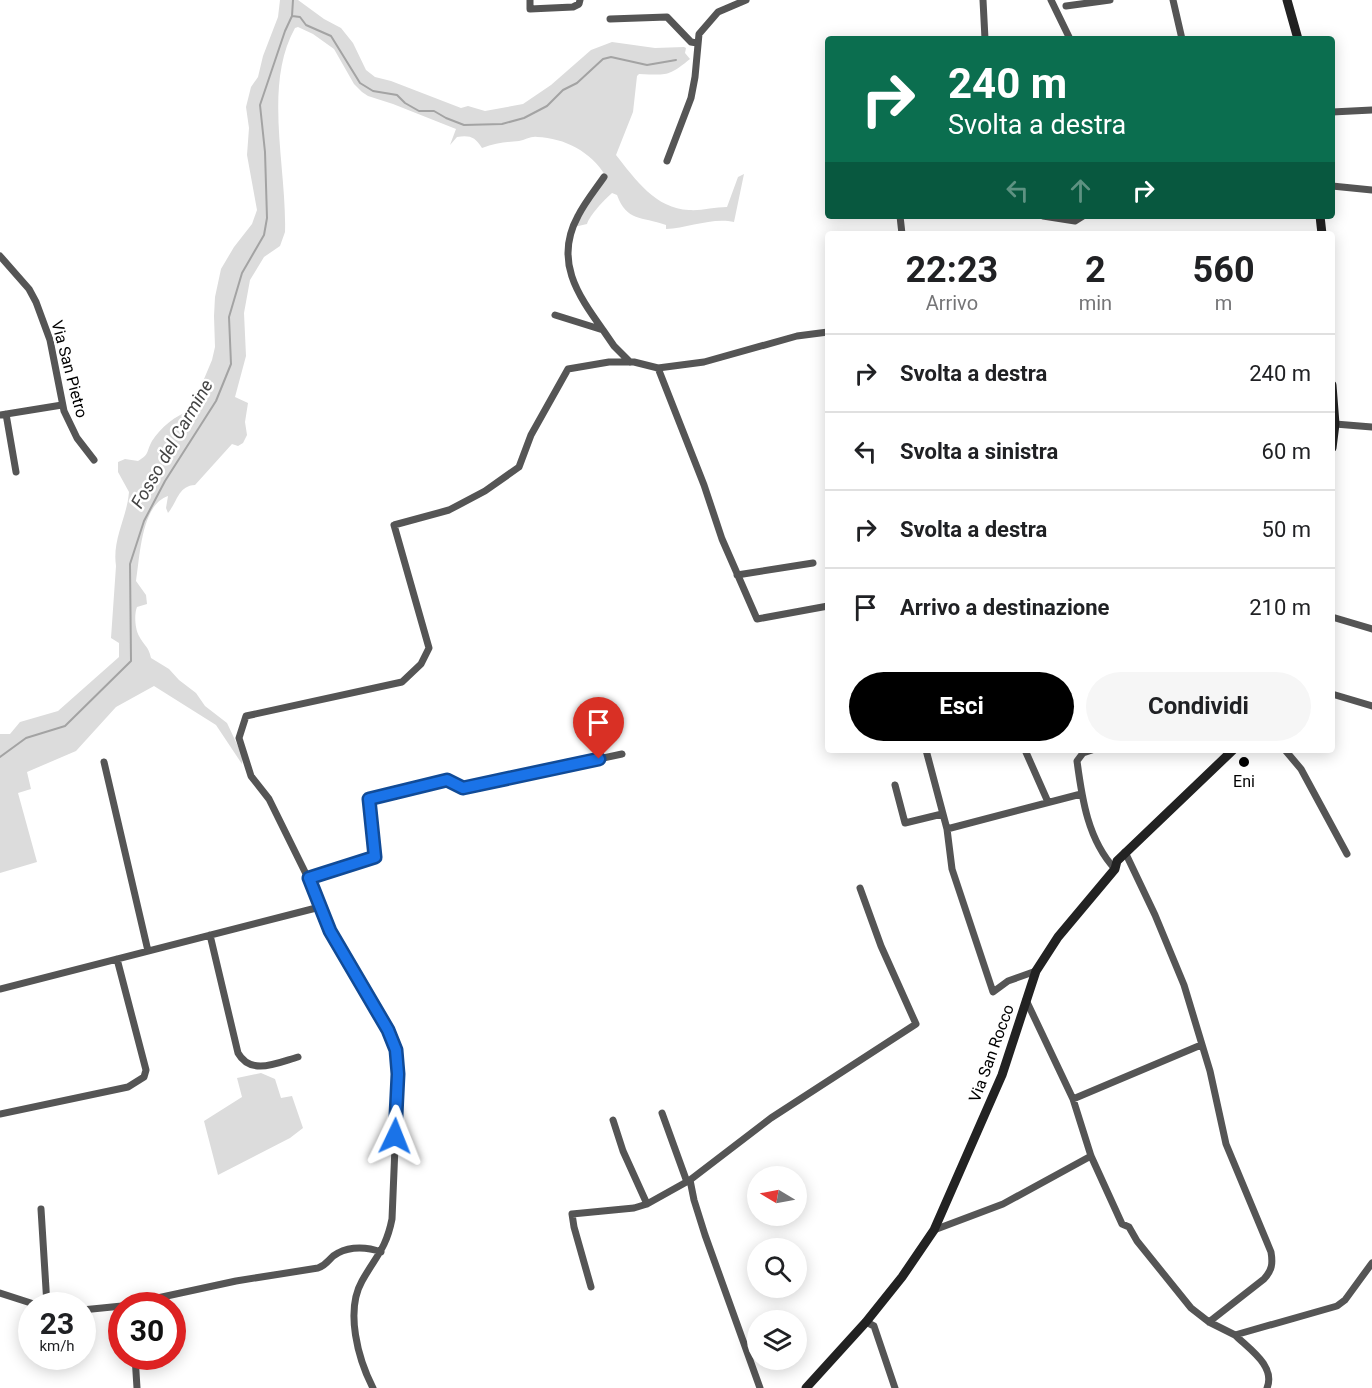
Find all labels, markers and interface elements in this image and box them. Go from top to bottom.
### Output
text: 240 m [948,59,1067,108]
icon: right [849,60,927,138]
text: Svolta a destra [948,109,1126,141]
icon: left [1001,174,1034,207]
icon: ahead [1064,174,1097,207]
icon: right [1127,174,1160,207]
text: 22:23 [905,249,998,291]
text: 2 [1085,249,1106,291]
text: 560 [1193,249,1255,291]
text: Arrivo [926,291,978,315]
text: min [1079,291,1112,315]
text: m [1215,291,1232,315]
street label: Via San Pietro [47,318,92,420]
icon: right [849,357,882,390]
text: Svolta a destra [900,361,1047,386]
text: 240 m [1249,361,1311,386]
water label: Fosso del Carmine [126,376,217,512]
icon: left [849,435,882,468]
text: Svolta a sinistra [900,439,1058,464]
text: 60 m [1262,439,1311,464]
icon: right [849,513,882,546]
text: Svolta a destra [900,517,1047,542]
text: 50 m [1262,517,1311,542]
icon: arrive [849,591,882,624]
text: Arrivo a destinazione [900,595,1109,620]
text: 210 m [1249,595,1311,620]
button: Esci [849,672,1074,741]
button: Condividi [1086,672,1311,741]
pin [573,697,624,759]
icon: arrive [582,706,615,739]
marker: Eni [1237,755,1251,769]
place label: Eni [1233,772,1255,791]
street label: Via San Rocco [965,1002,1018,1105]
position arrow [363,1104,427,1168]
north arrow [747,1166,807,1226]
map controls [747,1166,807,1370]
button: search [747,1238,807,1298]
speed limit sign: 30 [108,1292,186,1370]
text: 23 [40,1306,74,1341]
button: layers [747,1310,807,1370]
text: km/h [39,1337,75,1355]

